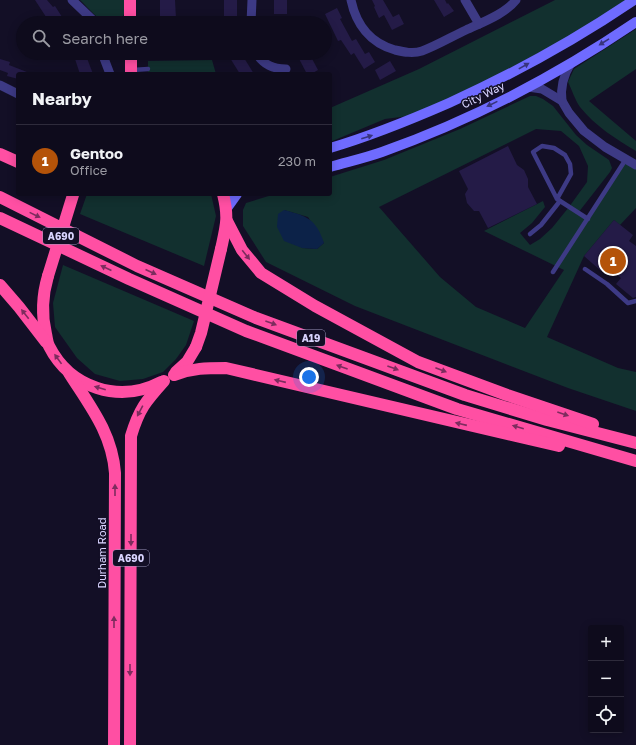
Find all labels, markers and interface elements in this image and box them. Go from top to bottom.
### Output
search box [16,16,332,60]
icon: search [30,27,52,49]
text: Search here [62,29,148,47]
one-way arrow [598,39,610,46]
one-way arrow [518,63,530,69]
street label: City Way [459,79,506,111]
text: Nearby [32,88,92,109]
one-way arrow [487,101,498,107]
one-way arrow [362,134,374,140]
text: Gentoo [70,144,123,162]
text: 1 [42,153,48,169]
text: 230 m [278,153,316,169]
text: Office [70,162,107,178]
one-way arrow [29,212,40,218]
road number: A690 [43,228,79,244]
pin: 1 [600,246,626,276]
one-way arrow [242,249,251,260]
one-way arrow [100,265,111,271]
one-way arrow [146,269,157,275]
one-way arrow [21,309,29,320]
one-way arrow [265,321,277,327]
road number: A19 [297,330,325,346]
one-way arrow [54,354,62,365]
one-way arrow [335,363,347,369]
one-way arrow [387,365,399,371]
your location [299,367,319,387]
one-way arrow [435,368,447,374]
one-way arrow [274,378,287,384]
one-way arrow [93,385,105,391]
one-way arrow [137,406,144,417]
one-way arrow [557,412,569,418]
one-way arrow [455,421,468,427]
one-way arrow [512,424,524,430]
one-way arrow [112,483,118,496]
street label: Durham Road [95,517,108,589]
one-way arrow [128,534,134,547]
road number: A690 [113,550,149,566]
one-way arrow [111,615,117,628]
map controls [588,625,624,733]
button: + [588,625,624,661]
button: − [588,661,624,697]
one-way arrow [127,664,133,677]
button: locate [588,697,624,733]

